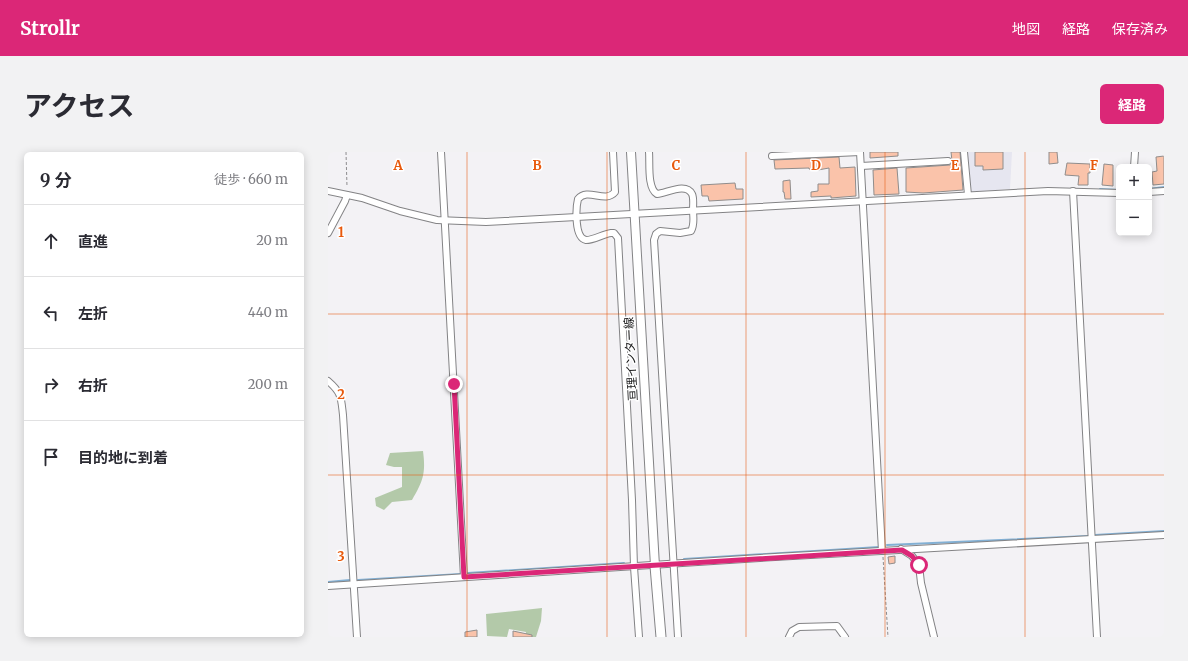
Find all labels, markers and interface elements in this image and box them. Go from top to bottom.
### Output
text: Strollr [20,16,80,40]
text: 地図 [1012,20,1040,38]
text: 経路 [1062,20,1090,38]
text: 保存済み [1112,20,1168,38]
button: 経路 [1100,84,1164,124]
text: アクセス [24,88,135,124]
text: A [392,157,403,174]
text: B [532,157,542,174]
text: C [672,157,681,174]
text: D [811,157,821,174]
text: E [951,157,960,174]
text: F [1090,157,1098,174]
map controls [1116,164,1152,236]
button: + [1116,164,1152,200]
text: 9 分 [40,169,72,191]
text: 徒歩 · 660 m [214,171,288,188]
button: − [1116,200,1152,236]
text: 1 [338,224,344,241]
icon: ahead [40,230,62,252]
text: 直進 [78,232,108,251]
text: 20 m [256,232,288,249]
icon: left [40,302,62,324]
text: 左折 [78,304,108,323]
text: 440 m [248,304,288,321]
street label: 亘理インター線 [621,317,640,401]
icon: right [40,374,62,396]
route end [445,375,463,393]
text: 右折 [78,376,108,395]
text: 200 m [248,376,288,393]
text: 2 [337,386,345,403]
icon: arrive [40,446,62,468]
text: 目的地に到着 [78,448,168,467]
text: 3 [337,548,345,565]
route start [910,556,928,574]

